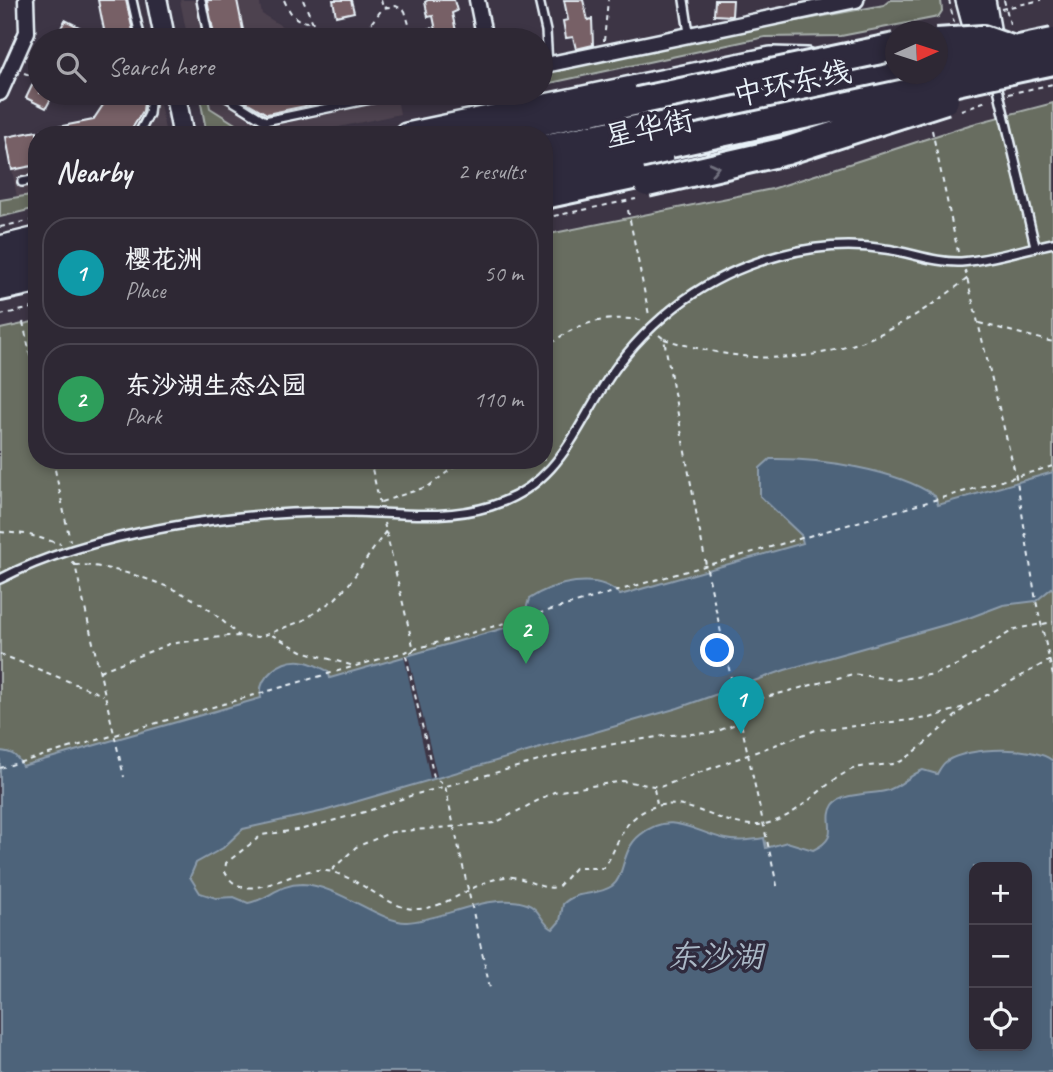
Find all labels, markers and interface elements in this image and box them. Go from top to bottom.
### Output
north arrow [885,21,948,84]
search box [28,28,553,105]
icon: search [52,48,90,86]
text: Search here [108,50,214,83]
street label: 中环东线 [729,52,855,114]
street label: 星华街 [601,100,697,156]
text: Nearby [56,153,132,191]
text: 2 results [458,157,525,186]
one-way arrow [708,162,720,177]
text: 樱花洲 [125,243,203,276]
text: 1 [76,259,86,288]
text: 50 m [484,259,523,288]
text: Place [125,276,165,305]
text: 东沙湖生态公园 [125,369,307,402]
text: 2 [76,385,86,414]
text: 110 m [474,385,523,414]
text: Park [125,402,161,431]
pin: 2 [503,606,549,664]
your location [700,633,734,667]
pin: 1 [718,676,764,734]
map controls [969,862,1032,1051]
button: + [969,862,1032,925]
button: − [969,925,1032,988]
water label: 东沙湖 [667,936,766,977]
button: locate [969,988,1032,1051]

